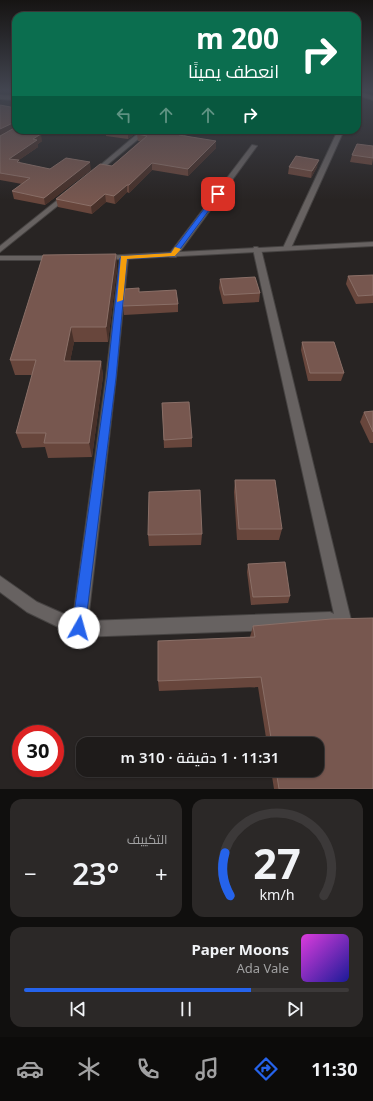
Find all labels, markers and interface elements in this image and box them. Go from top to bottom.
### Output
text: 200 m [196,19,279,57]
icon: right [293,28,345,80]
text: انعطف يمينًا [188,59,279,83]
icon: left [113,104,135,126]
icon: ahead [155,104,177,126]
icon: ahead [197,104,219,126]
icon: right [239,104,261,126]
pin [201,177,235,211]
icon: arrive [207,183,229,205]
position arrow [58,607,100,649]
speed limit sign: 30 [12,725,64,777]
text: 11:31 · 1 دقيقة · 310 m [121,747,279,767]
text: التكييف [127,830,168,848]
text: 27 [253,835,301,891]
text: 23° [72,853,119,894]
text: − [24,858,37,888]
text: + [155,858,167,888]
text: km/h [260,885,295,904]
text: Paper Moons [191,939,289,959]
text: Ada Vale [237,959,289,977]
icon: previous [67,998,89,1020]
icon: pause [175,998,197,1020]
icon: next [284,998,306,1020]
icon: car [16,1055,44,1083]
icon: climate [75,1055,103,1083]
icon: phone [134,1055,162,1083]
icon: music [193,1055,221,1083]
icon: directions [252,1055,280,1083]
text: 11:30 [311,1057,357,1081]

